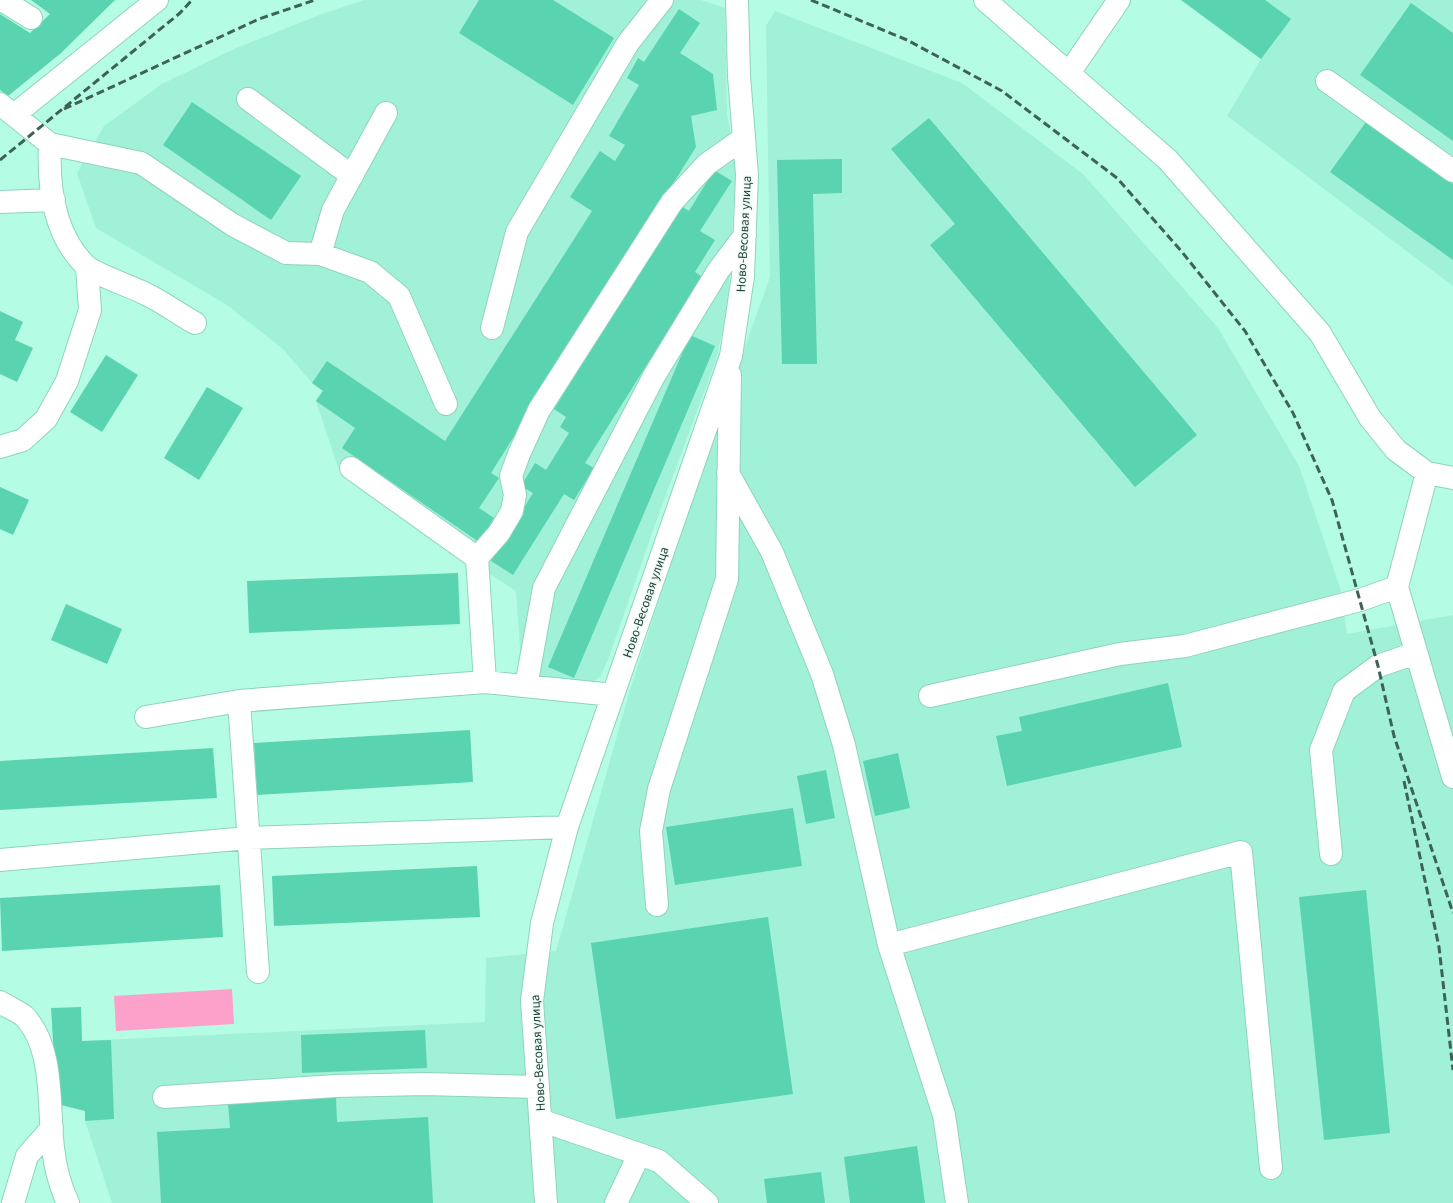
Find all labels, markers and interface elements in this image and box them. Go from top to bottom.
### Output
street label: Ново-Весовая улица [732,175,756,293]
street label: Ново-Весовая улица [618,544,673,660]
street label: Ново-Весовая улица [526,994,550,1112]

